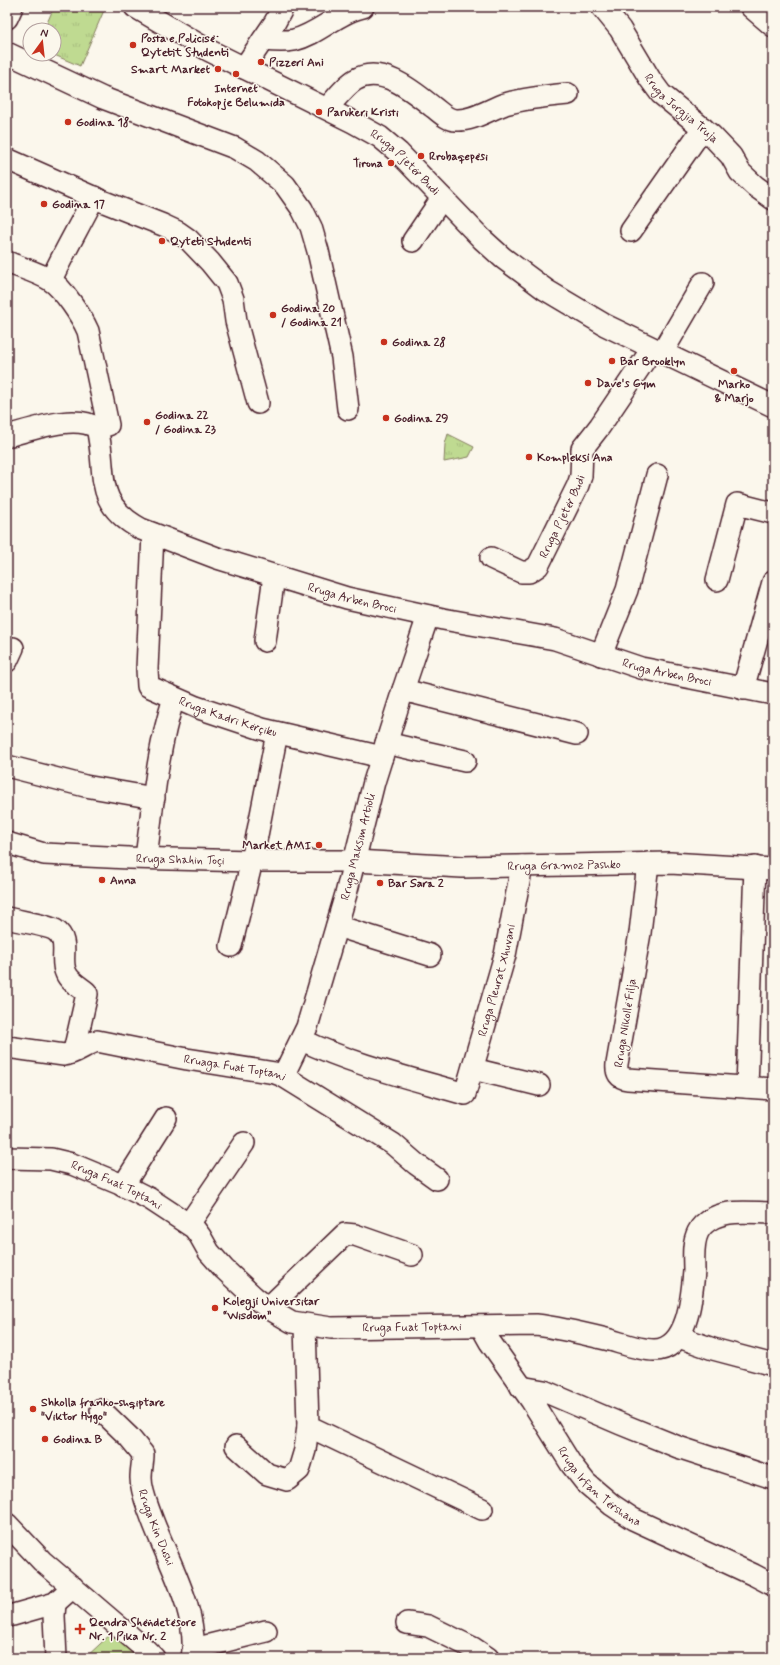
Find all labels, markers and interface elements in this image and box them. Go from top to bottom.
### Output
north arrow [22,22,62,62]
text: N [39,26,50,41]
place label: Posta e Policisë Qytetit Studenti [141,31,229,61]
marker: Posta e Policisë Qytetit Studenti [128,40,138,50]
place label: Pizzeri Ani [269,55,324,71]
marker: Pizzeri Ani [256,57,266,67]
place label: Smart Market [131,62,210,78]
marker: Smart Market [213,64,223,74]
marker: Internet Fotokopje Belumida [231,69,241,79]
street label: Rruga Jorgjia Truja [640,71,722,147]
place label: Internet Fotokopje Belumida [187,81,285,111]
place label: Parukeri Kristi [327,105,399,121]
marker: Parukeri Kristi [314,107,324,117]
place label: Godina 18 [76,115,130,131]
marker: Godina 18 [63,117,73,127]
street label: Rruga Pjetër Budi [367,126,443,200]
place label: Rrobaqepësi [429,149,488,165]
marker: Rrobaqepësi [416,151,426,161]
place label: Tirona [353,156,383,172]
marker: Tirona [386,158,396,168]
place label: Godina 17 [52,197,105,213]
marker: Godina 17 [39,199,49,209]
place label: Qyteti Studenti [170,234,251,250]
marker: Qyteti Studenti [157,236,167,246]
place label: Godina 20 / Godina 21 [281,301,342,331]
marker: Godina 20 / Godina 21 [268,310,278,320]
place label: Godina 28 [392,335,446,351]
marker: Godina 28 [379,337,389,347]
place label: Bar Brooklyn [620,354,685,370]
marker: Bar Brooklyn [607,356,617,366]
marker: Marko & Marjo [729,366,739,376]
place label: Dave's Gym [596,376,656,392]
place label: Marko & Marjo [714,377,754,407]
marker: Dave's Gym [583,378,593,388]
place label: Godina 22 / Godina 23 [155,408,216,438]
place label: Godina 29 [394,411,448,427]
marker: Godina 29 [381,413,391,423]
marker: Godina 22 / Godina 23 [142,417,152,427]
place label: Kompleksi Ana [537,450,613,466]
marker: Kompleksi Ana [524,452,534,462]
street label: Rruga Pjetër Budi [536,473,590,561]
street label: Rruga Arben Broci [306,579,398,618]
street label: Rruga Arben Broci [620,655,713,691]
street label: Rruga Kadri Kërçiku [176,693,278,741]
street label: Rruga Maksim Artioli [338,792,380,902]
place label: Market AMI [242,838,312,854]
marker: Market AMI [314,840,324,850]
street label: Rruga Shahin Toçi [136,851,225,869]
street label: Rruga Gramoz Pashko [507,857,621,875]
place label: Anna [110,873,136,889]
marker: Anna [97,875,107,885]
place label: Bar Sara 2 [388,876,444,892]
marker: Bar Sara 2 [375,878,385,888]
street label: Rruga Pleurat Xhuvani [475,923,520,1039]
street label: Rruga Nikollë Filja [611,977,641,1069]
street label: Rruaga Fuat Toptani [182,1052,289,1085]
street label: Rruga Fuat Toptani [68,1157,165,1214]
place label: Kolegji Universitar “Wisdom” [223,1294,320,1324]
marker: Kolegji Universitar “Wisdom” [210,1303,220,1313]
street label: Rruga Fuat Toptani [362,1319,462,1337]
place label: Shkolla franko-shqiptare "Viktor Hygo" [41,1395,165,1425]
marker: Shkolla franko-shqiptare "Viktor Hygo" [28,1404,38,1414]
place label: Godina B [53,1432,102,1448]
marker: Godina B [40,1434,50,1444]
street label: Rruga Irfan Tërshana [553,1444,643,1531]
street label: Rruga Kin Dushi [134,1488,178,1569]
place label: Qendra Shëndetësore Nr. 1 Pika Nr. 2 [89,1615,197,1645]
marker: Qendra Shëndetësore Nr. 1 Pika Nr. 2 [74,1623,86,1635]

